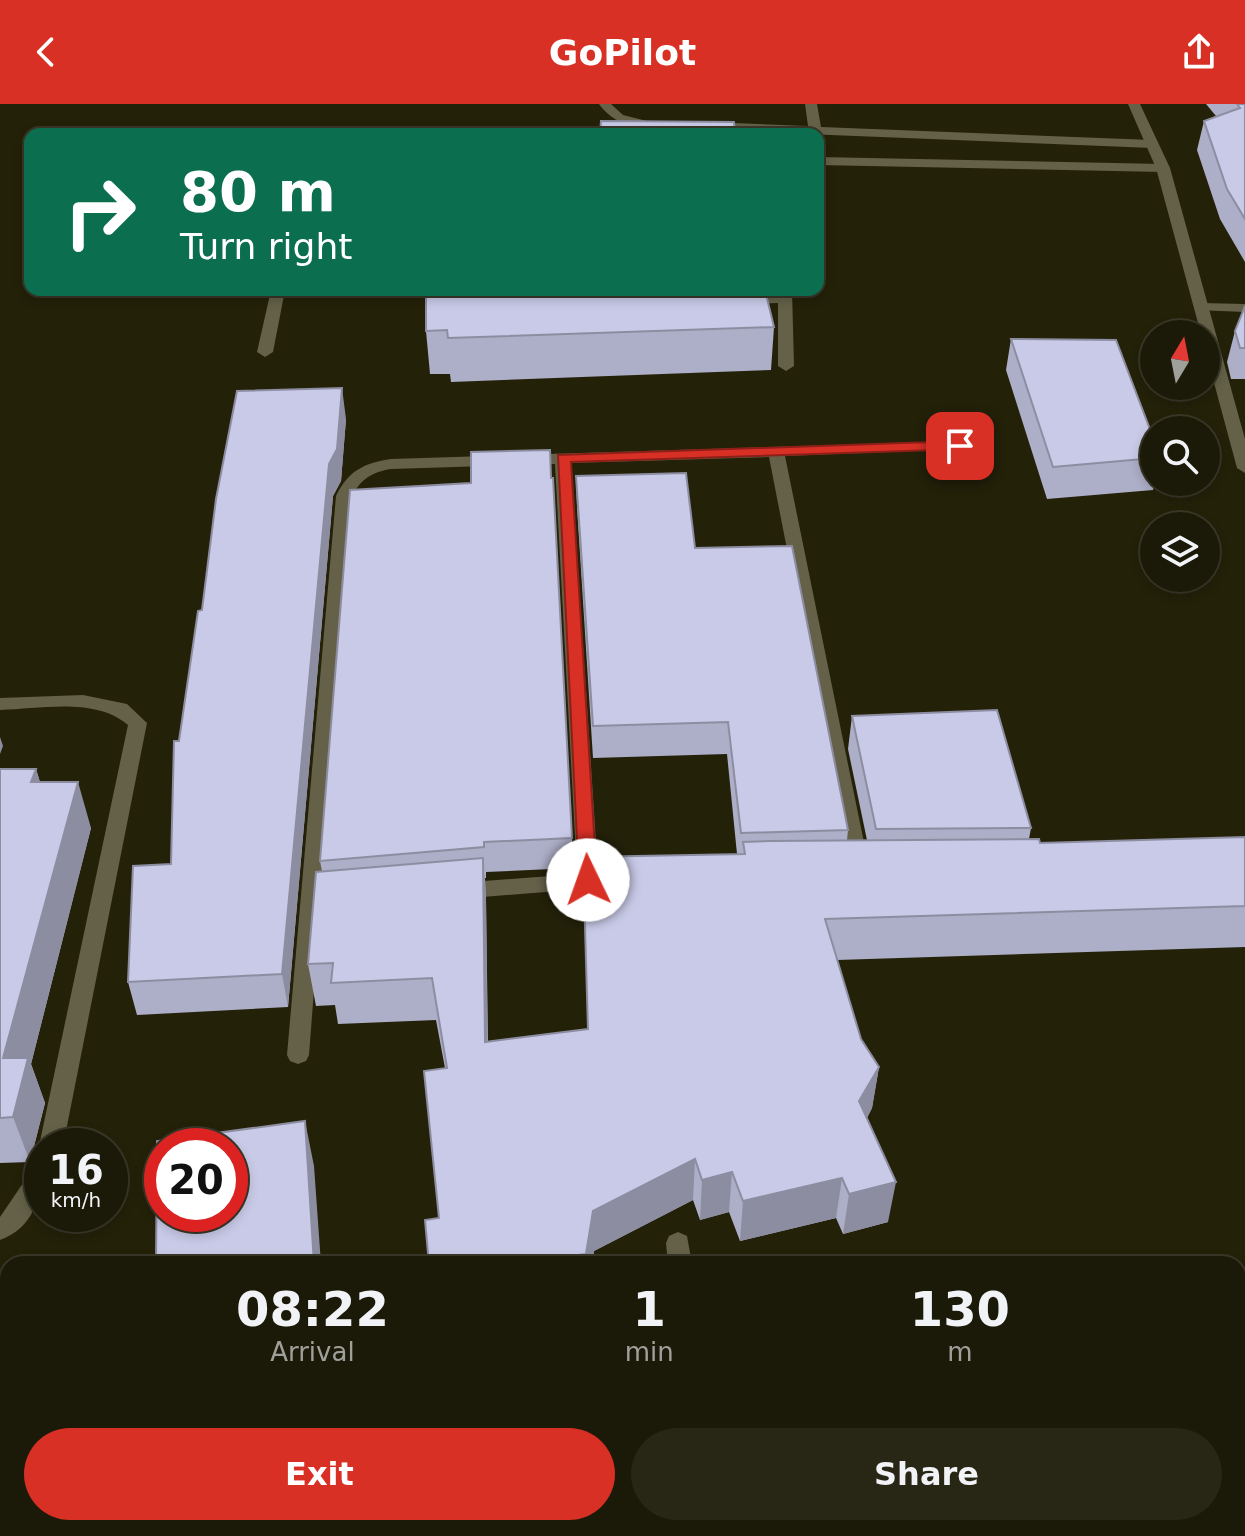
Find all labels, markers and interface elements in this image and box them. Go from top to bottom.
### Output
icon: back [24,30,68,74]
icon: share [1177,30,1221,74]
text: GoPilot [549,32,696,73]
text: 80 m [180,159,336,224]
icon: right [48,160,152,264]
text: Turn right [180,226,352,267]
north arrow [1140,320,1220,400]
map controls [1140,320,1220,592]
pin [926,412,994,480]
button: search [1140,416,1220,496]
icon: arrive [938,424,982,468]
button: layers [1140,512,1220,592]
position arrow [546,838,630,922]
speed limit sign: 20 [144,1128,248,1232]
text: 16 [48,1147,104,1193]
text: km/h [51,1188,101,1212]
text: 08:22 [236,1281,389,1337]
text: 1 [633,1281,666,1337]
text: 130 [910,1281,1010,1337]
text: Arrival [270,1337,355,1367]
text: min [625,1337,674,1367]
text: m [947,1337,973,1367]
button: Exit [24,1428,615,1520]
button: Share [631,1428,1222,1520]

